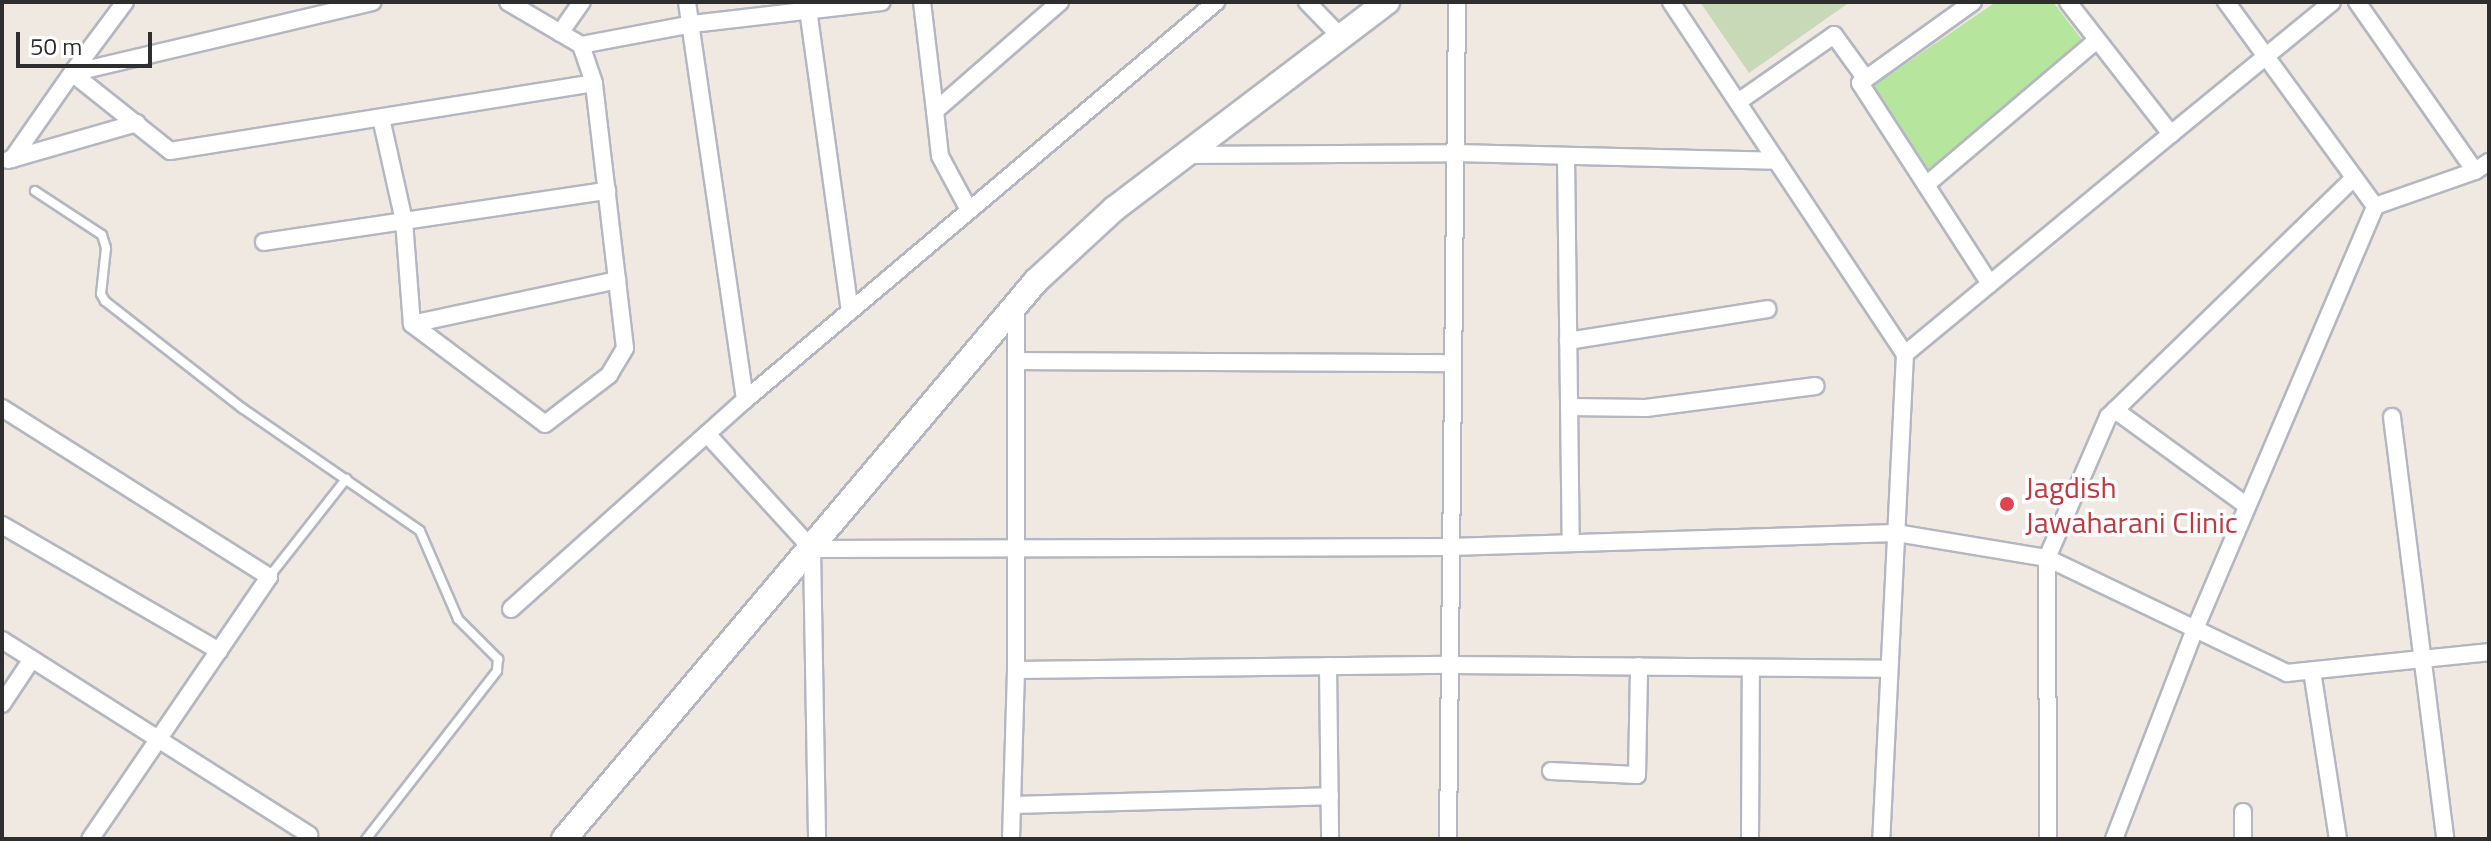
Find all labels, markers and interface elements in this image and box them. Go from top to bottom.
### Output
scale bar [20,16,156,66]
text: 50 m [30,28,82,64]
place label: Jagdish Jawaharani Clinic [2025,469,2238,540]
marker: Jagdish Jawaharani Clinic [1996,493,2018,515]

